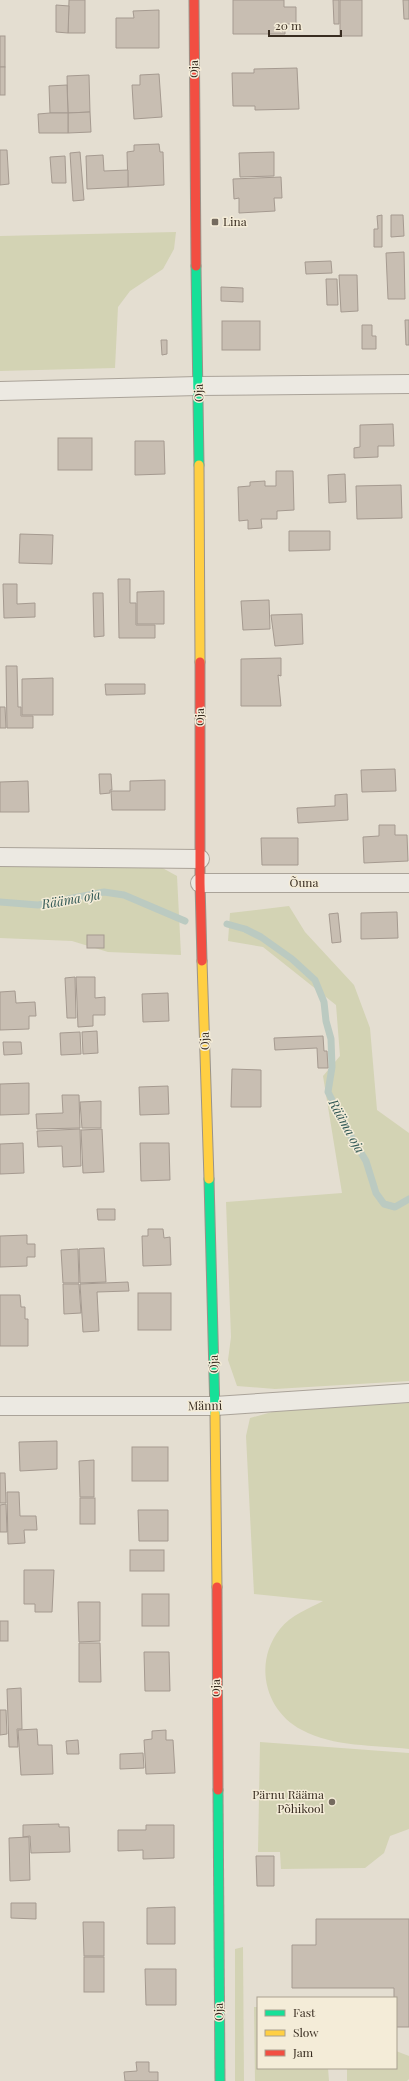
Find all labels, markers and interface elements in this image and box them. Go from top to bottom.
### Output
scale bar [269,12,341,38]
text: 20 m [275,17,302,33]
street label: Oja [185,60,201,78]
place label: Lina [223,213,247,229]
marker: Lina [210,217,220,227]
street label: Oja [190,384,206,402]
street label: Oja [191,708,207,726]
street label: Õuna [289,874,319,890]
water label: Rääma oja [39,885,102,912]
street label: Oja [196,1032,212,1050]
water label: Rääma oja [325,1095,369,1156]
street label: Oja [205,1355,221,1373]
street label: Männi [188,1397,223,1413]
street label: Oja [207,1679,223,1697]
place label: Pärnu Rääma Põhikool [252,1786,325,1816]
marker: Pärnu Rääma Põhikool [327,1797,337,1807]
legend [257,1997,397,2069]
street label: Oja [210,2003,226,2021]
text: Fast [293,2004,316,2020]
text: Slow [293,2024,319,2040]
text: Jam [292,2044,314,2060]

